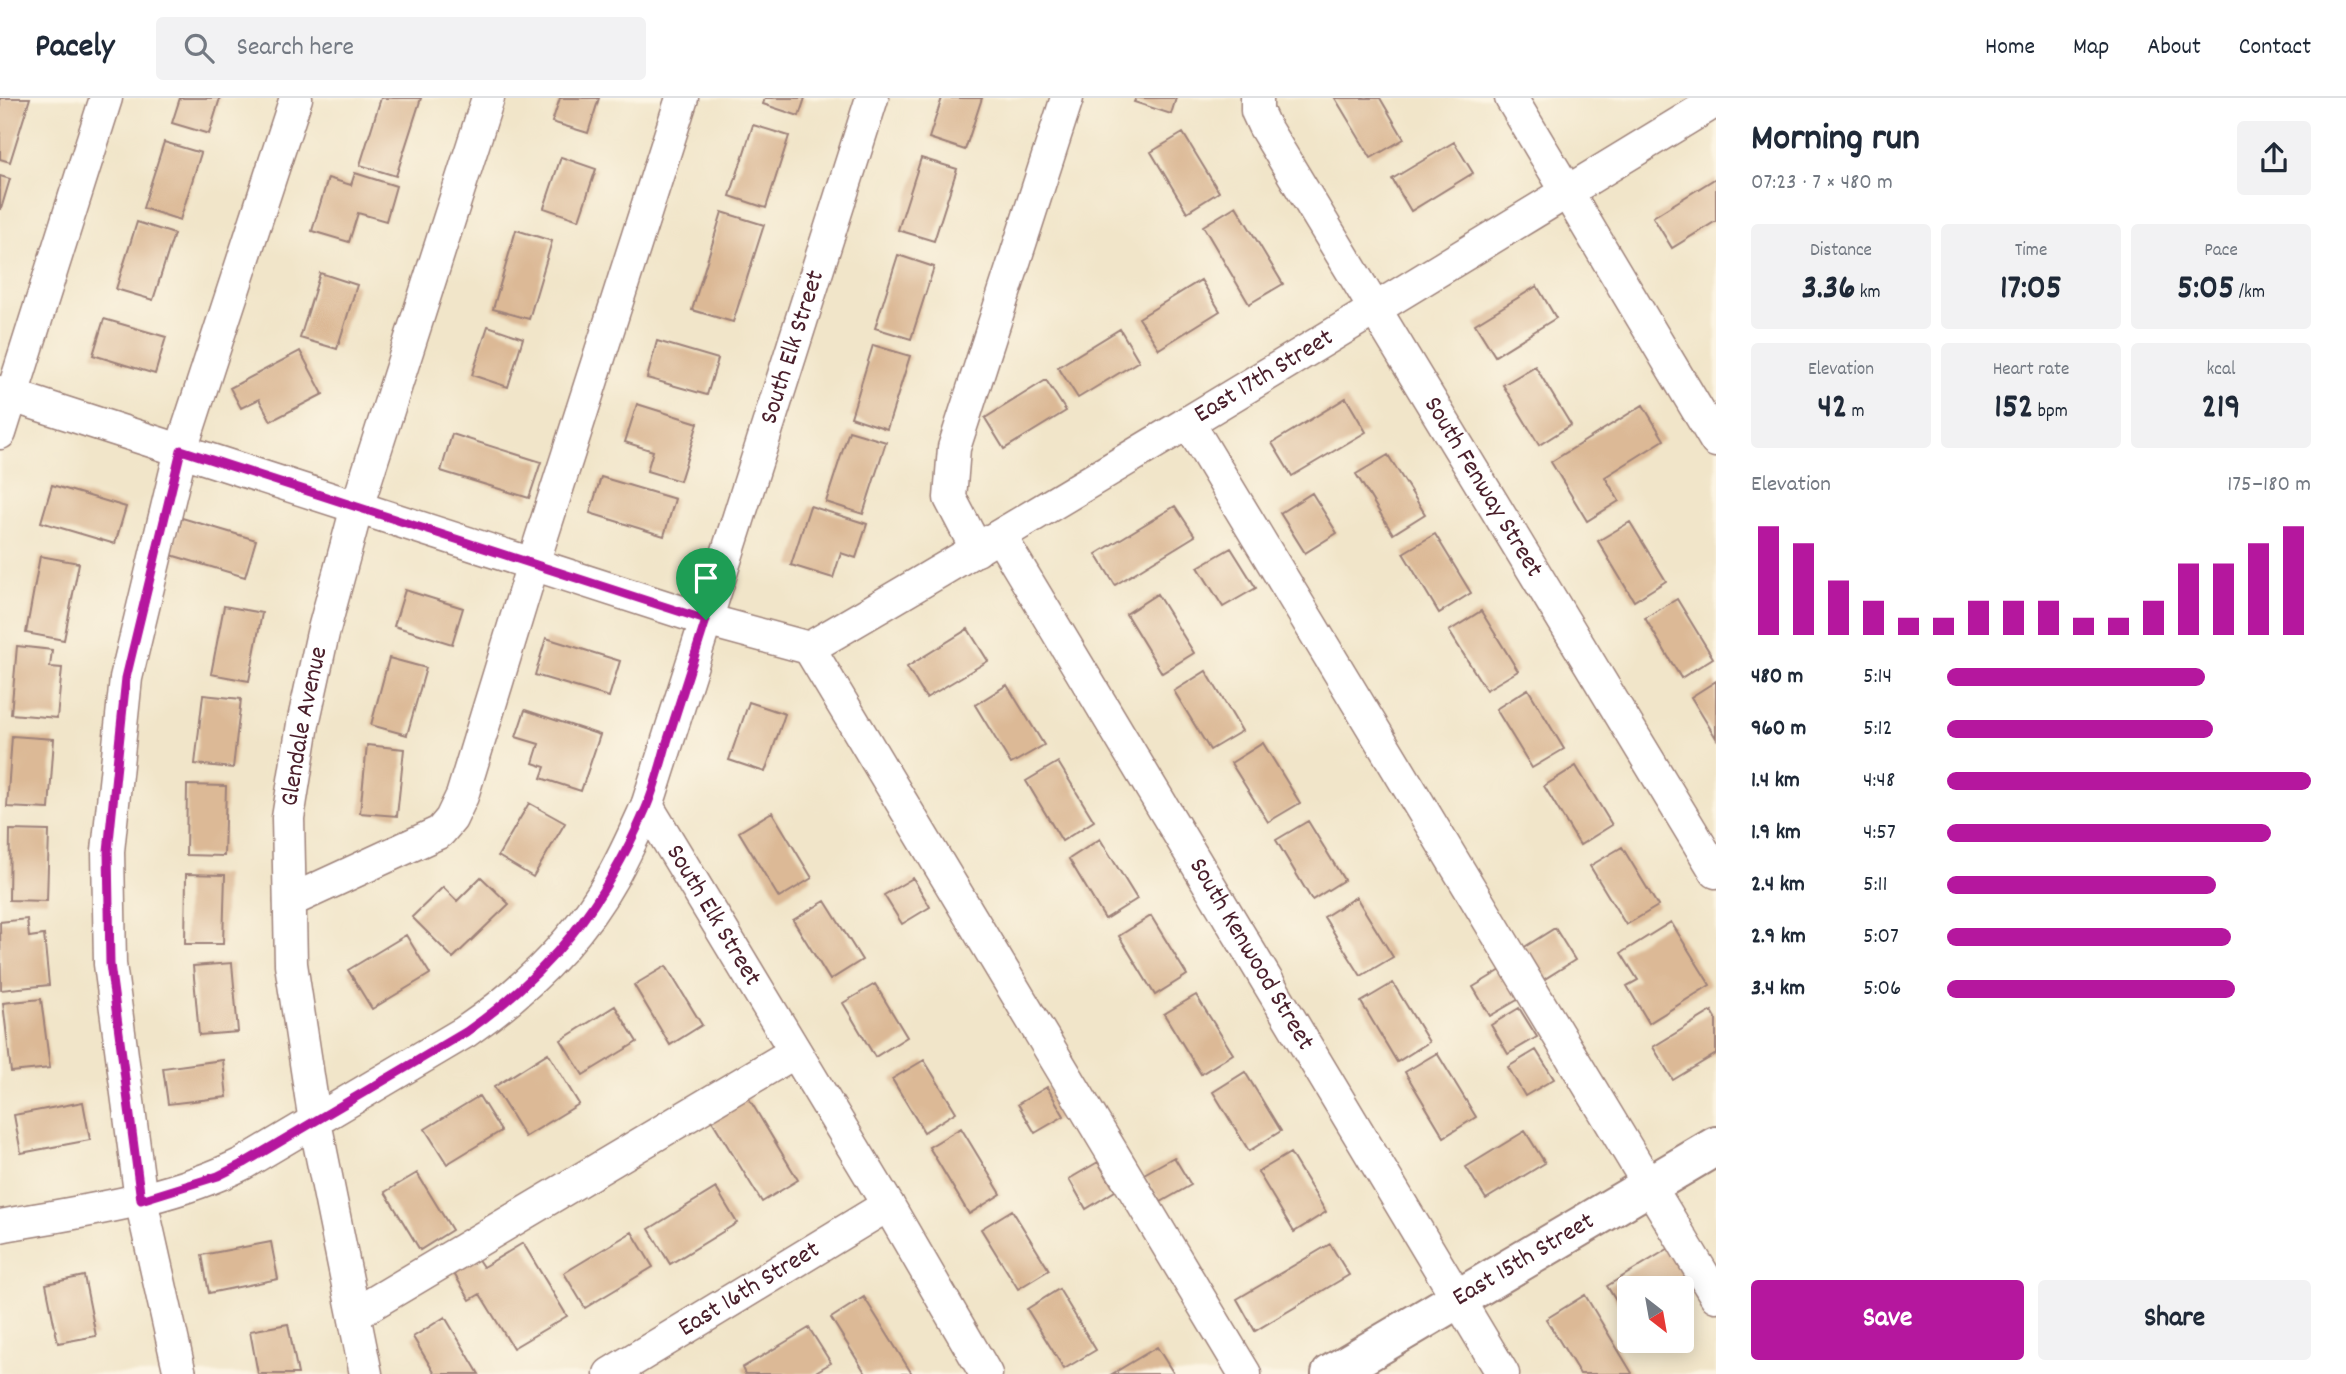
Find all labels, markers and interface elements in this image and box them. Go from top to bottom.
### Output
search box [156,17,646,80]
text: Pacely [35,25,114,72]
icon: search [180,29,218,67]
text: Search here [236,30,354,67]
text: Home [1985,31,2035,65]
text: Map [2073,31,2109,65]
text: About [2147,31,2201,65]
text: Contact [2239,31,2311,65]
text: Morning run [1751,113,1920,168]
button: share [2237,121,2311,195]
text: 07:23 · 7 × 480 m [1751,167,1893,200]
text: Distance [1810,238,1872,265]
text: Time [2015,238,2047,265]
text: Pace [2204,238,2238,265]
street label: South Elk Street [751,265,835,429]
text: 3.36 [1801,265,1855,315]
text: 17:05 [2000,265,2062,315]
text: 5:05 [2177,265,2234,315]
text: km [1855,280,1881,307]
text: /km [2234,280,2265,307]
street label: East 17th Street [1187,320,1341,433]
text: Elevation [1808,357,1874,384]
text: Heart rate [1993,357,2069,384]
text: kcal [2207,357,2235,384]
text: 42 [1817,384,1847,434]
text: 152 [1994,384,2033,434]
text: 219 [2202,384,2241,434]
street label: South Fenway Street [1414,390,1552,585]
text: m [1847,399,1865,426]
text: bpm [2033,399,2068,426]
text: Elevation [1751,469,1831,502]
text: 175–180 m [2227,469,2311,502]
pin [676,548,736,620]
icon: arrive [687,559,725,597]
street label: Glendale Avenue [272,643,338,809]
text: 480 m [1751,661,1803,694]
text: 5:14 [1863,661,1892,694]
text: 960 m [1751,713,1806,746]
text: 5:12 [1863,713,1893,746]
text: 1.4 km [1751,765,1800,798]
text: 4:48 [1863,765,1895,798]
text: 1.9 km [1751,817,1801,850]
text: 4:57 [1863,817,1896,850]
street label: South Elk Street [656,838,770,994]
street label: South Kenwood Street [1179,851,1323,1058]
text: 2.4 km [1751,869,1805,902]
text: 5:11 [1863,869,1888,902]
text: 2.9 km [1751,921,1806,954]
text: 5:07 [1863,921,1899,954]
text: 3.4 km [1751,973,1805,1006]
text: 5:06 [1863,973,1901,1006]
street label: East 15th Street [1446,1203,1602,1316]
street label: East 16th Street [671,1232,827,1347]
north arrow [1617,1276,1694,1353]
map controls [1617,1276,1694,1353]
button: Save [1751,1280,2024,1360]
button: Share [2038,1280,2311,1360]

